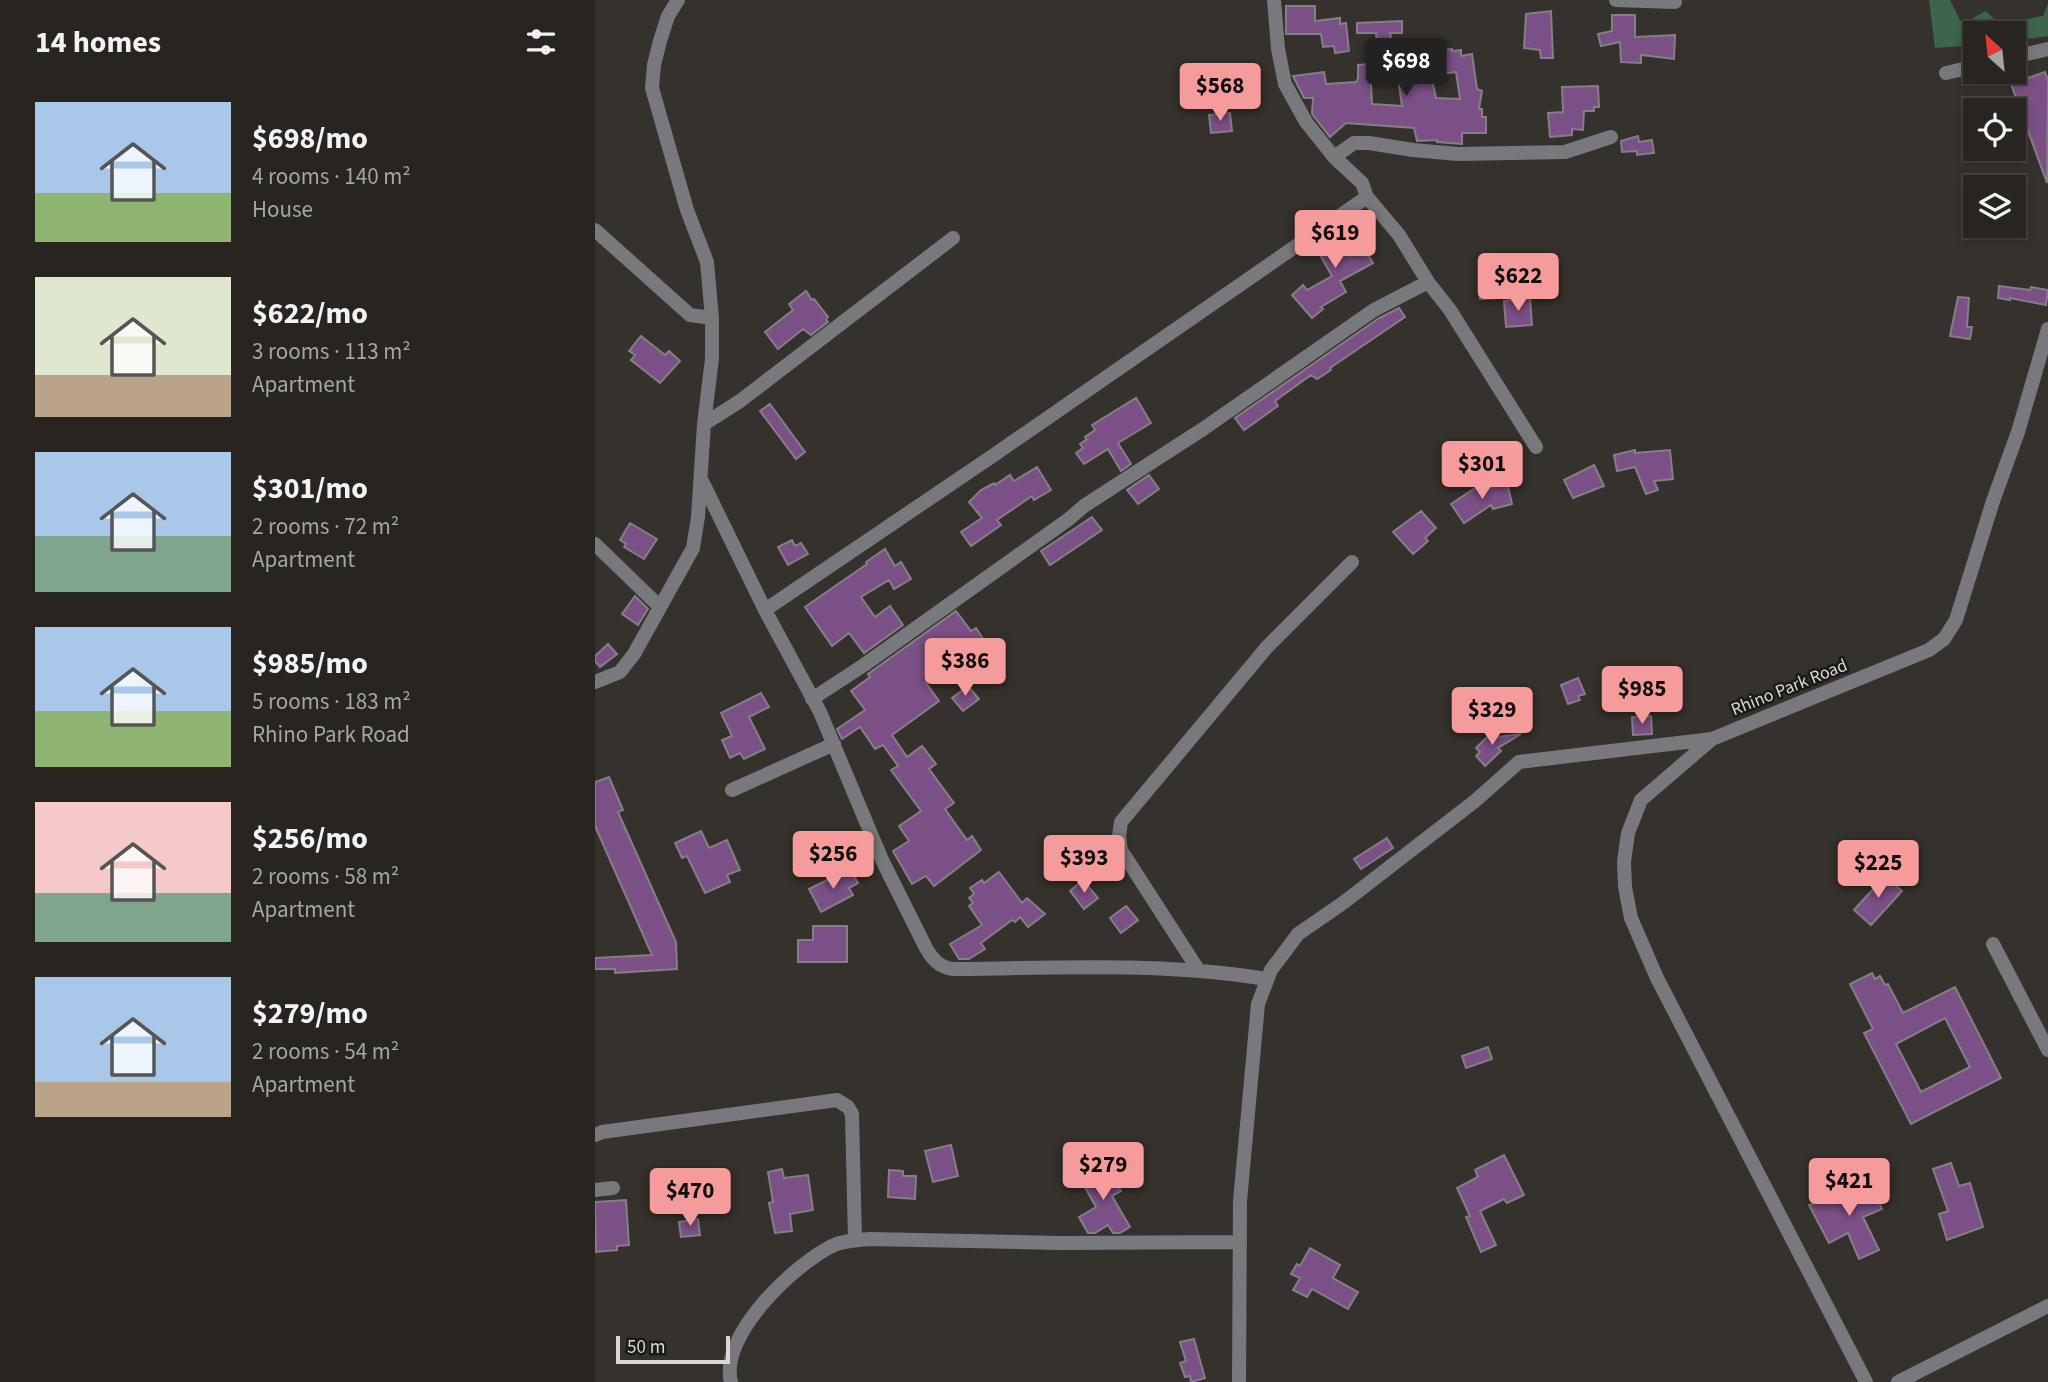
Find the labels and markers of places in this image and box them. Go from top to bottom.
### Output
pin: $698 [1365,38,1447,98]
pin: $568 [1179,64,1261,123]
pin: $619 [1294,210,1376,270]
pin: $622 [1477,254,1559,313]
pin: $301 [1441,442,1523,501]
pin: $386 [924,638,1006,698]
pin: $985 [1601,666,1683,726]
pin: $329 [1451,688,1533,747]
pin: $256 [792,832,874,891]
pin: $393 [1043,836,1125,895]
pin: $225 [1837,841,1919,900]
pin: $279 [1062,1142,1144,1202]
pin: $421 [1808,1158,1890,1218]
pin: $470 [649,1168,731,1228]

